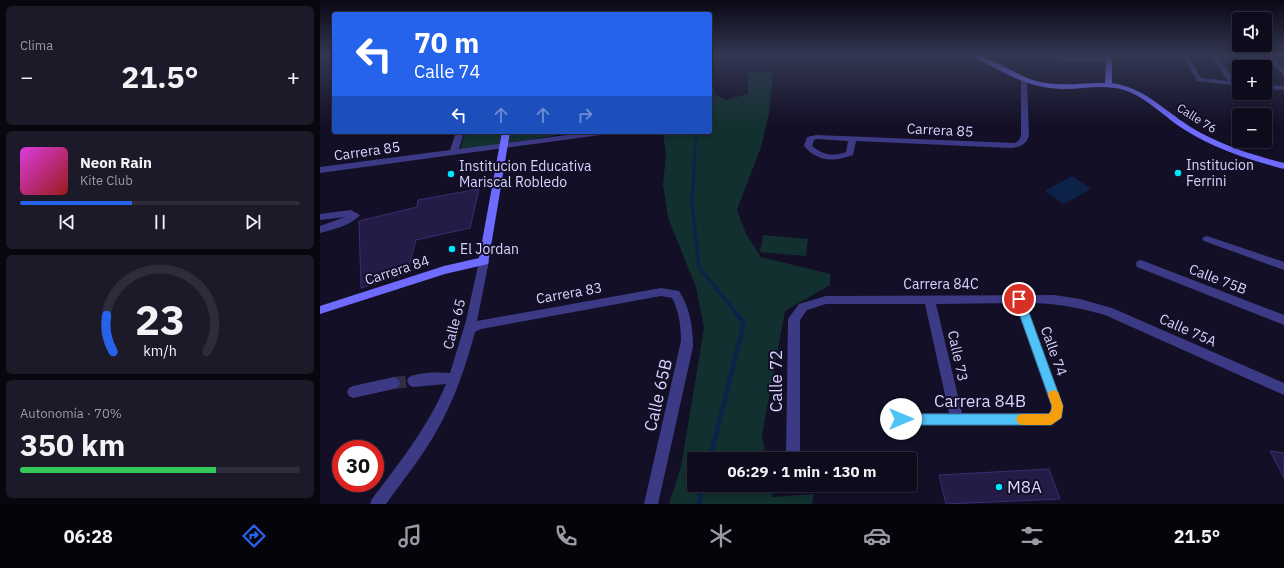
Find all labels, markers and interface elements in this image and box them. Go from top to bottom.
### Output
map controls [1232,12,1272,148]
button: sound [1232,12,1272,52]
text: 70 m [414,24,479,61]
icon: left [348,28,400,80]
text: Clima [20,37,53,54]
text: 21.5° [121,57,199,96]
text: Calle 74 [414,60,480,83]
button: + [1232,60,1272,100]
text: − [20,62,33,91]
text: + [287,62,300,91]
street label: Calle 76 [1174,100,1220,136]
icon: left [448,104,470,126]
icon: ahead [490,104,512,126]
icon: ahead [532,104,554,126]
icon: right [574,104,596,126]
button: − [1232,108,1272,148]
street label: Carrera 85 [906,119,974,141]
street label: Carrera 85 [333,137,401,165]
text: Neon Rain [80,153,152,172]
place label: Institucion Ferrini [1186,156,1254,190]
place label: Institucion Educativa Mariscal Robledo [459,157,592,191]
marker: Institucion Ferrini [1173,168,1183,178]
marker: Institucion Educativa Mariscal Robledo [446,169,456,179]
text: Kite Club [80,172,133,189]
icon: previous [56,211,78,233]
icon: pause [149,211,171,233]
icon: next [242,211,264,233]
place label: El Jordan [460,240,519,258]
marker: El Jordan [447,244,457,254]
street label: Carrera 84 [362,251,432,289]
street label: Calle 75B [1186,260,1250,298]
street label: Carrera 84C [903,275,979,293]
street label: Carrera 83 [535,278,603,308]
pin [1002,282,1036,316]
icon: arrive [1008,288,1030,310]
text: 23 [135,292,185,346]
street label: Calle 65 [439,297,469,351]
street label: Calle 75A [1157,309,1219,351]
street label: Calle 74 [1037,324,1071,378]
street label: Calle 73 [944,329,972,383]
text: km/h [143,341,177,360]
street label: Calle 72 [765,350,787,412]
street label: Calle 65B [639,357,677,433]
street label: Carrera 84B [934,390,1026,412]
position arrow [880,398,922,440]
text: Autonomía · 70% [20,405,122,422]
text: 350 km [20,425,125,464]
speed limit sign: 30 [332,440,384,492]
text: 06:29 · 1 min · 130 m [728,462,876,481]
place label: M8A [1007,476,1042,498]
marker: M8A [994,482,1004,492]
icon: directions [240,522,268,550]
icon: music [396,522,424,550]
icon: phone [552,522,580,550]
icon: climate [707,522,735,550]
icon: car [863,522,891,550]
icon: filters [1018,522,1046,550]
text: 06:28 [64,525,113,548]
text: 21.5° [1174,525,1220,548]

